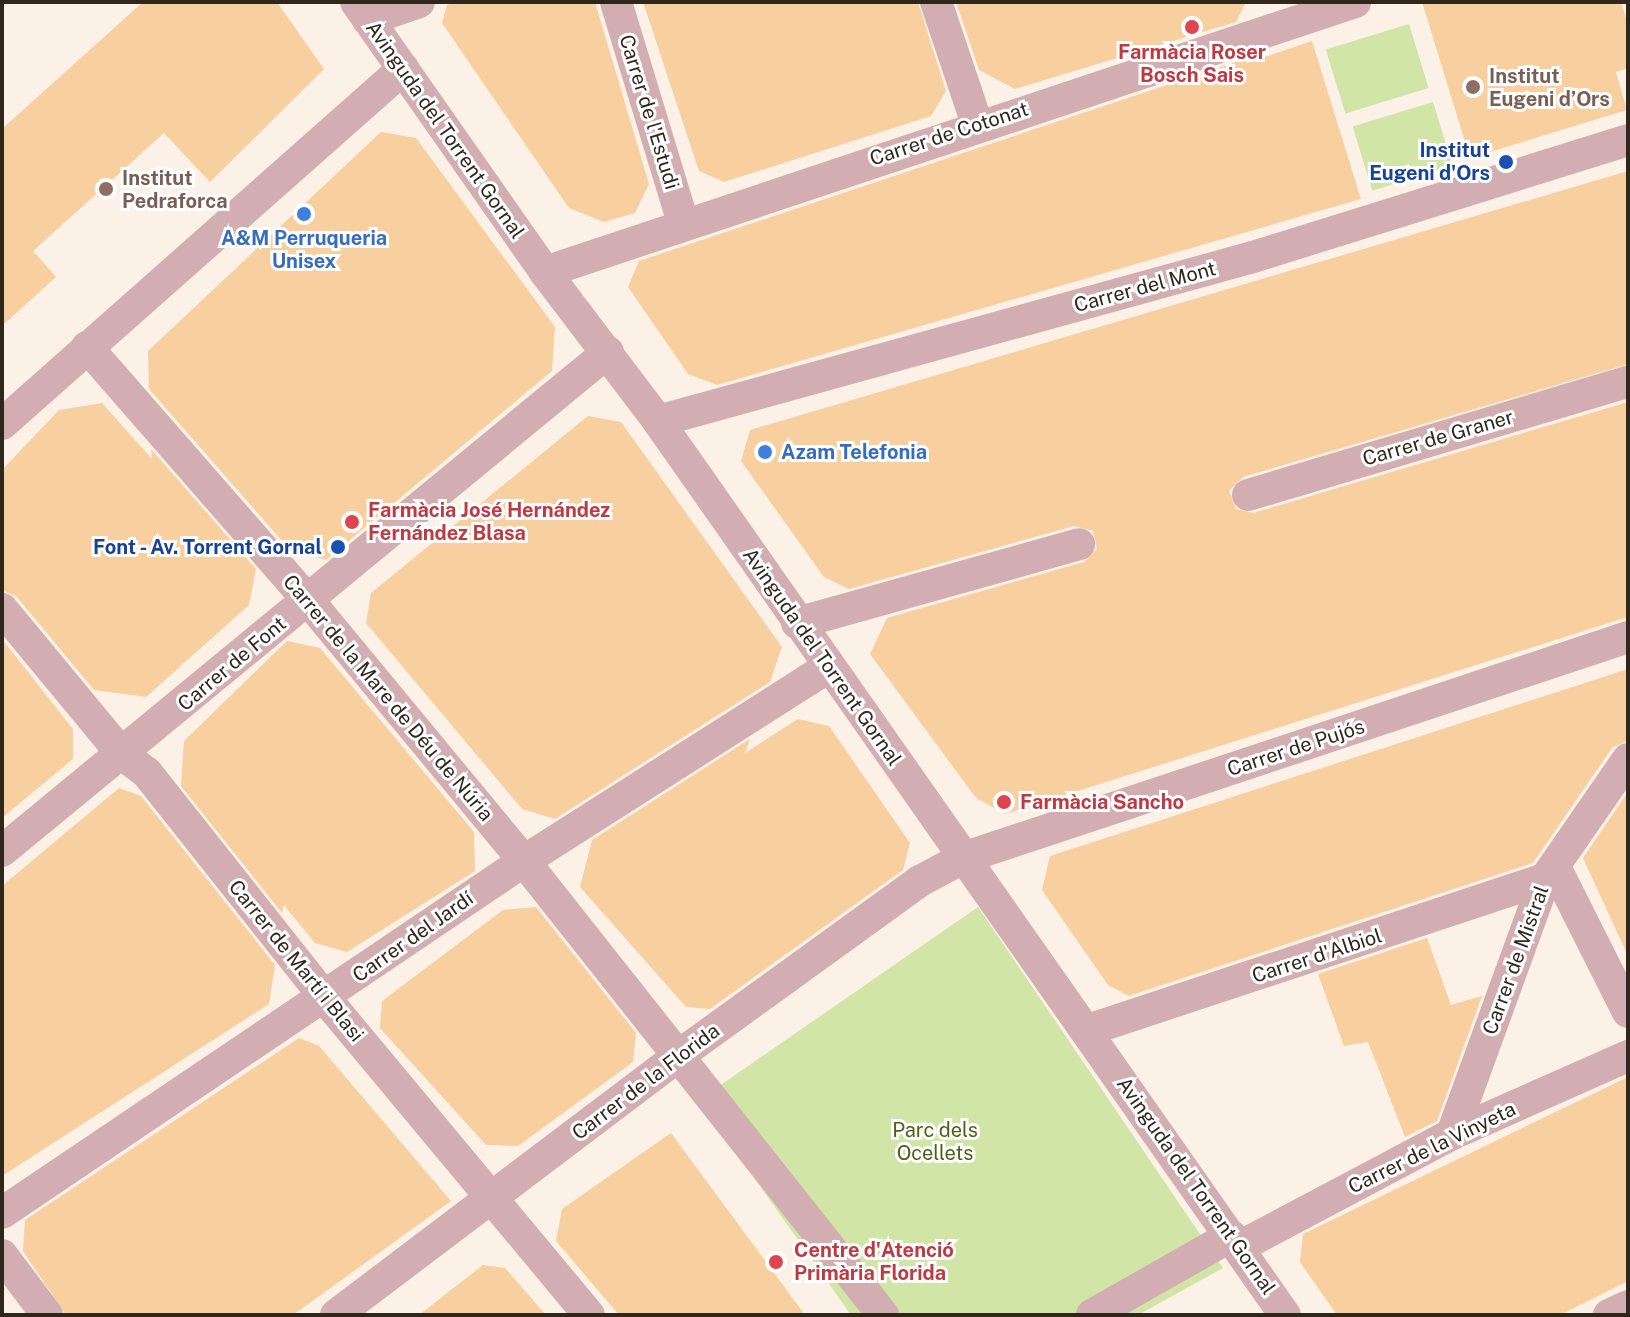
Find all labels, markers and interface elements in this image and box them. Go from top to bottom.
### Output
street label: Avinguda del Torrent Gornal [361,17,529,243]
marker: Farmàcia Roser Bosch Sais [1183,18,1201,36]
street label: Carrer de l'Estudi [614,32,684,192]
place label: Farmàcia Roser Bosch Sais [1118,40,1266,87]
place label: Institut Eugeni d’Ors [1489,64,1610,111]
marker: Institut Eugeni d’Ors [1464,78,1482,96]
street label: Carrer de Cotonat [867,97,1031,171]
place label: Institut Eugeni d'Ors [1369,138,1490,185]
marker: Institut Eugeni d'Ors [1497,153,1515,171]
place label: Institut Pedraforca [122,166,227,213]
marker: Institut Pedraforca [97,180,115,198]
marker: A&M Perruqueria Unisex [295,205,313,223]
place label: A&M Perruqueria Unisex [221,226,387,273]
street label: Carrer del Mont [1071,256,1219,318]
street label: Carrer de Graner [1360,405,1516,471]
place label: Azam Telefonia [781,440,927,464]
marker: Azam Telefonia [756,443,774,461]
place label: Farmàcia José Hernández Fernández Blasa [368,498,610,545]
marker: Farmàcia José Hernández Fernández Blasa [343,513,361,531]
place label: Font - Av. Torrent Gornal [90,535,322,559]
marker: Font - Av. Torrent Gornal [329,538,347,556]
street label: Avinguda del Torrent Gornal [738,544,906,770]
street label: Carrer de la Mare de Déu de Núria [277,570,499,826]
street label: Carrer de Font [173,612,291,716]
street label: Carrer de Pujós [1224,714,1368,782]
place label: Farmàcia Sancho [1020,790,1184,814]
marker: Farmàcia Sancho [995,793,1013,811]
street label: Carrer de Martí i Blasi [223,875,369,1047]
street label: Carrer de Mistral [1478,882,1554,1038]
street label: Carrer del Jardí [348,887,478,987]
street label: Carrer d'Albiol [1249,924,1385,988]
street label: Carrer de la Florida [567,1019,725,1145]
street label: Avinguda del Torrent Gornal [1112,1073,1280,1299]
street label: Carrer de la Vinyeta [1344,1097,1520,1199]
park label: Parc dels Ocellets [892,1119,978,1166]
place label: Centre d'Atenció Primària Florida [794,1238,954,1285]
marker: Centre d'Atenció Primària Florida [765,1251,787,1273]

